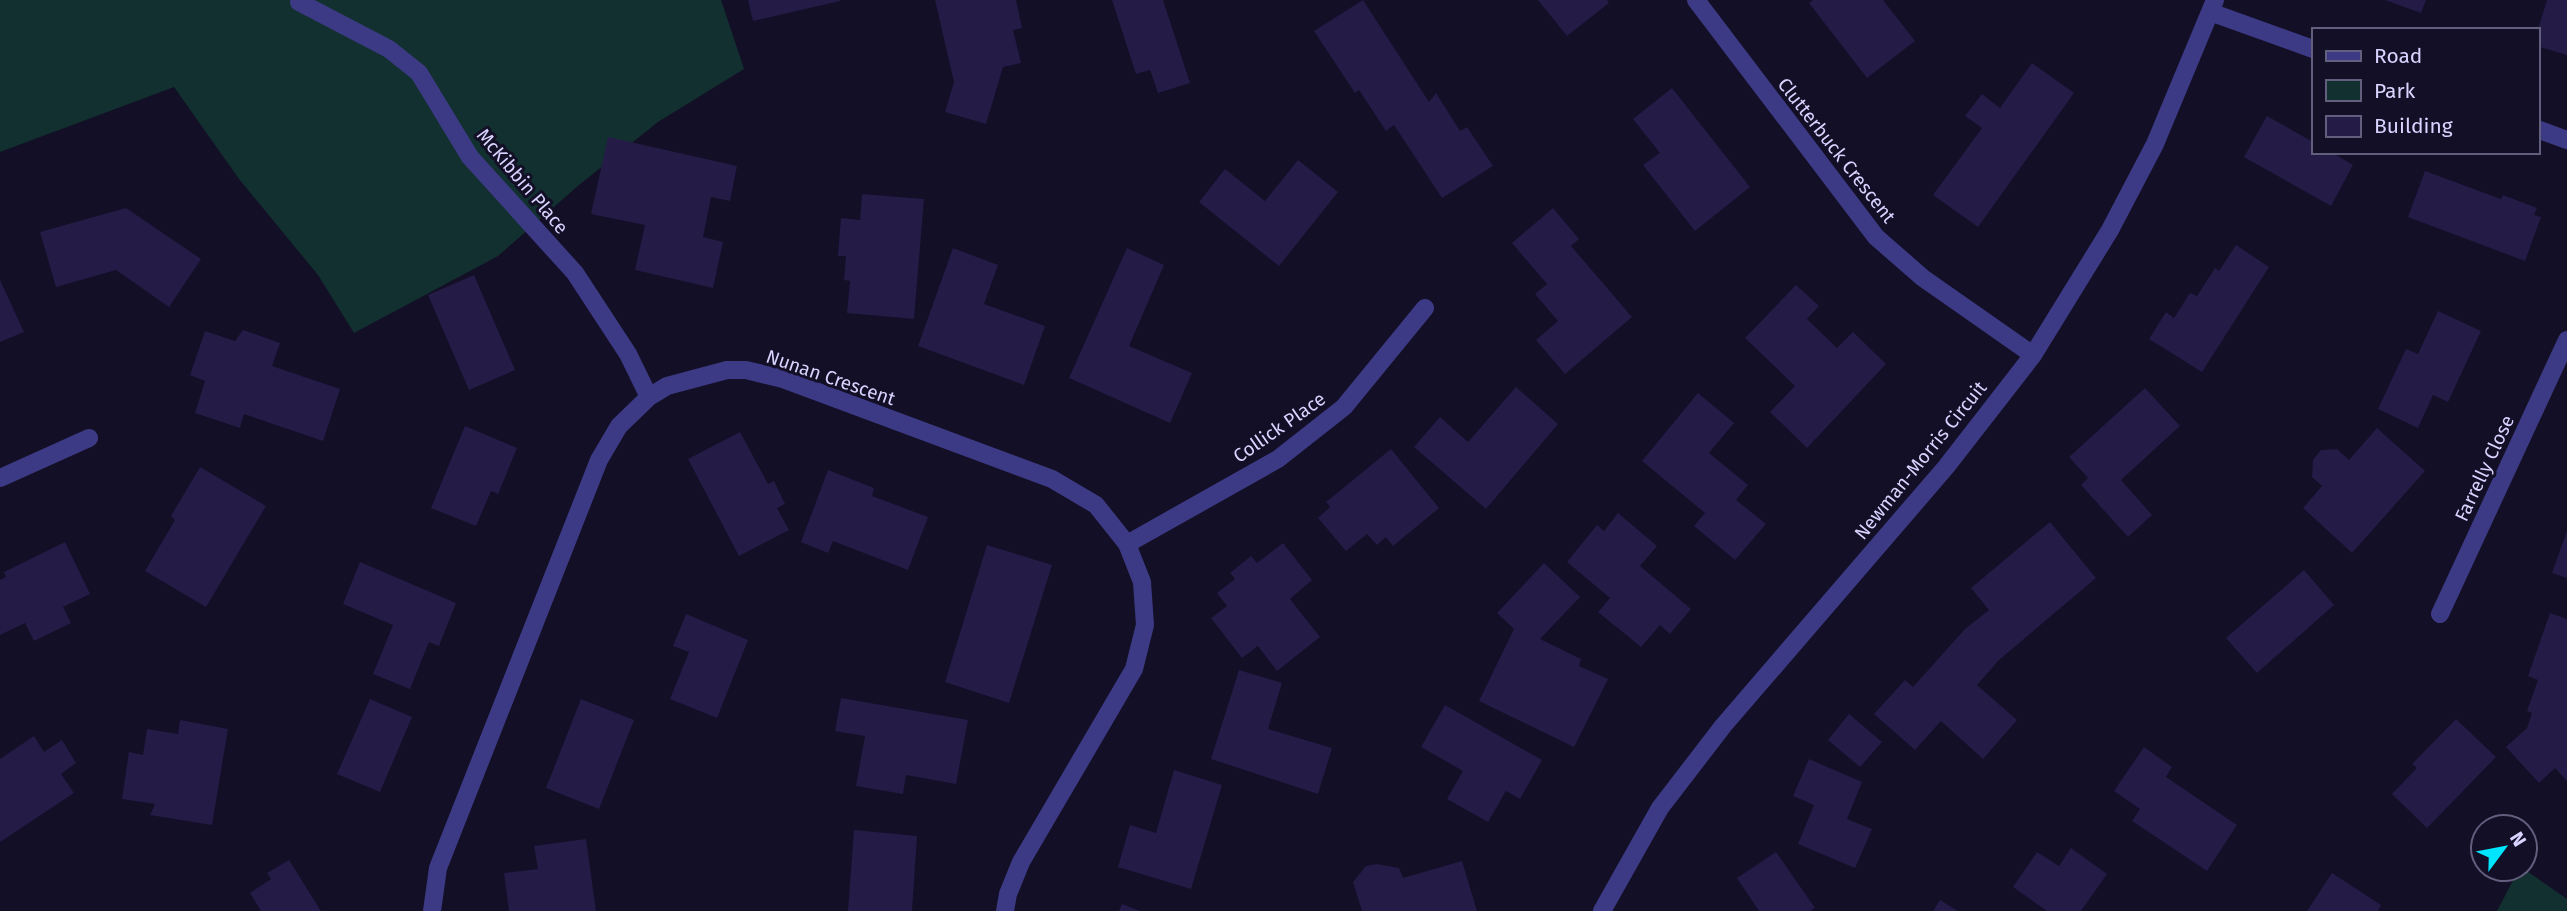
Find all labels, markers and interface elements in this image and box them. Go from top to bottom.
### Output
legend [2312,28,2539,154]
text: Road [2374,43,2422,69]
street label: Clutterbuck Crescent [1773,73,1900,228]
text: Park [2374,78,2416,104]
text: Building [2374,113,2453,139]
street label: McKibbin Place [472,124,573,239]
street label: Nunan Crescent [763,345,899,410]
street label: Newman-Morris Circuit [1849,376,1991,544]
street label: Collick Place [1229,387,1330,468]
street label: Farrelly Close [2450,411,2519,525]
north arrow [2469,813,2539,883]
text: N [2505,828,2531,851]

